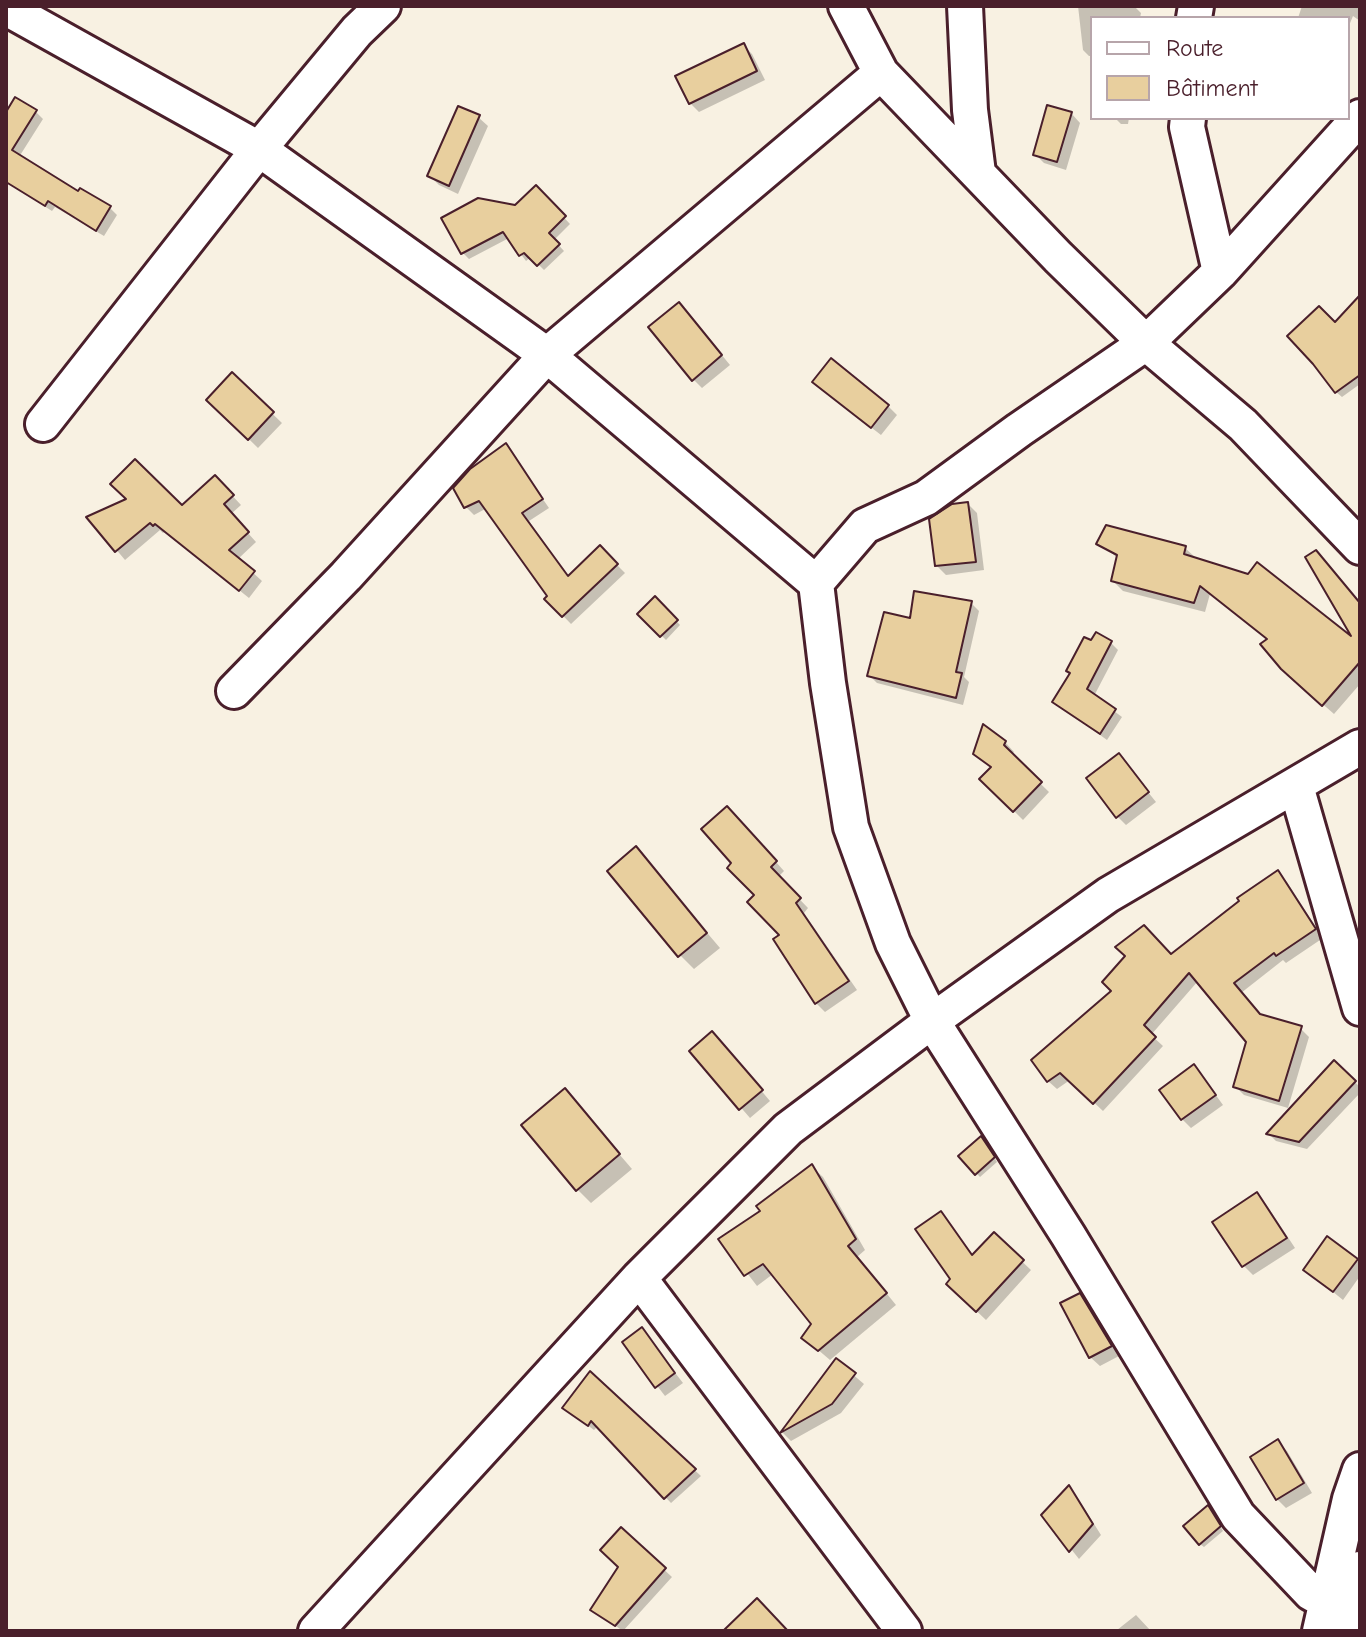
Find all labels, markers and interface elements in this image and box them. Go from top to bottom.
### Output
legend [1090,16,1350,120]
text: Route [1166,34,1223,62]
text: Bâtiment [1166,74,1258,102]

